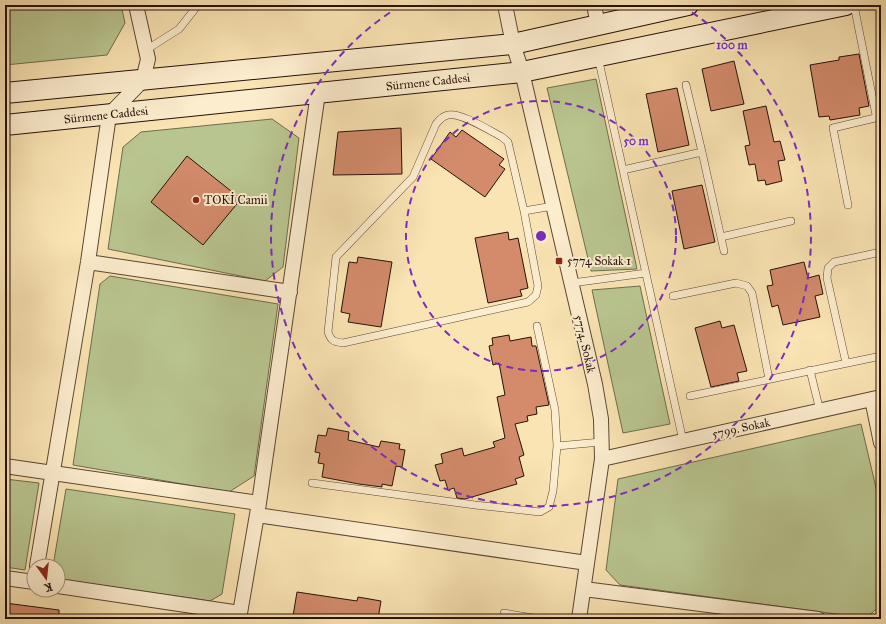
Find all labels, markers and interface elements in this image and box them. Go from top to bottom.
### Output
text: 100 m [716,38,749,52]
street label: Sürmene Caddesi [385,71,472,93]
street label: Sürmene Caddesi [63,104,150,126]
text: 50 m [623,134,650,148]
place label: TOKİ Camii [204,192,268,207]
marker: TOKİ Camii [191,195,201,205]
centre of rings [534,229,548,243]
place label: 5774 Sokak 1 [567,254,631,268]
marker: 5774 Sokak 1 [554,256,564,266]
street label: 5774. Sokak [572,314,599,375]
street label: 5799. Sokak [711,415,772,441]
north arrow [26,558,66,598]
text: K [42,580,54,595]

